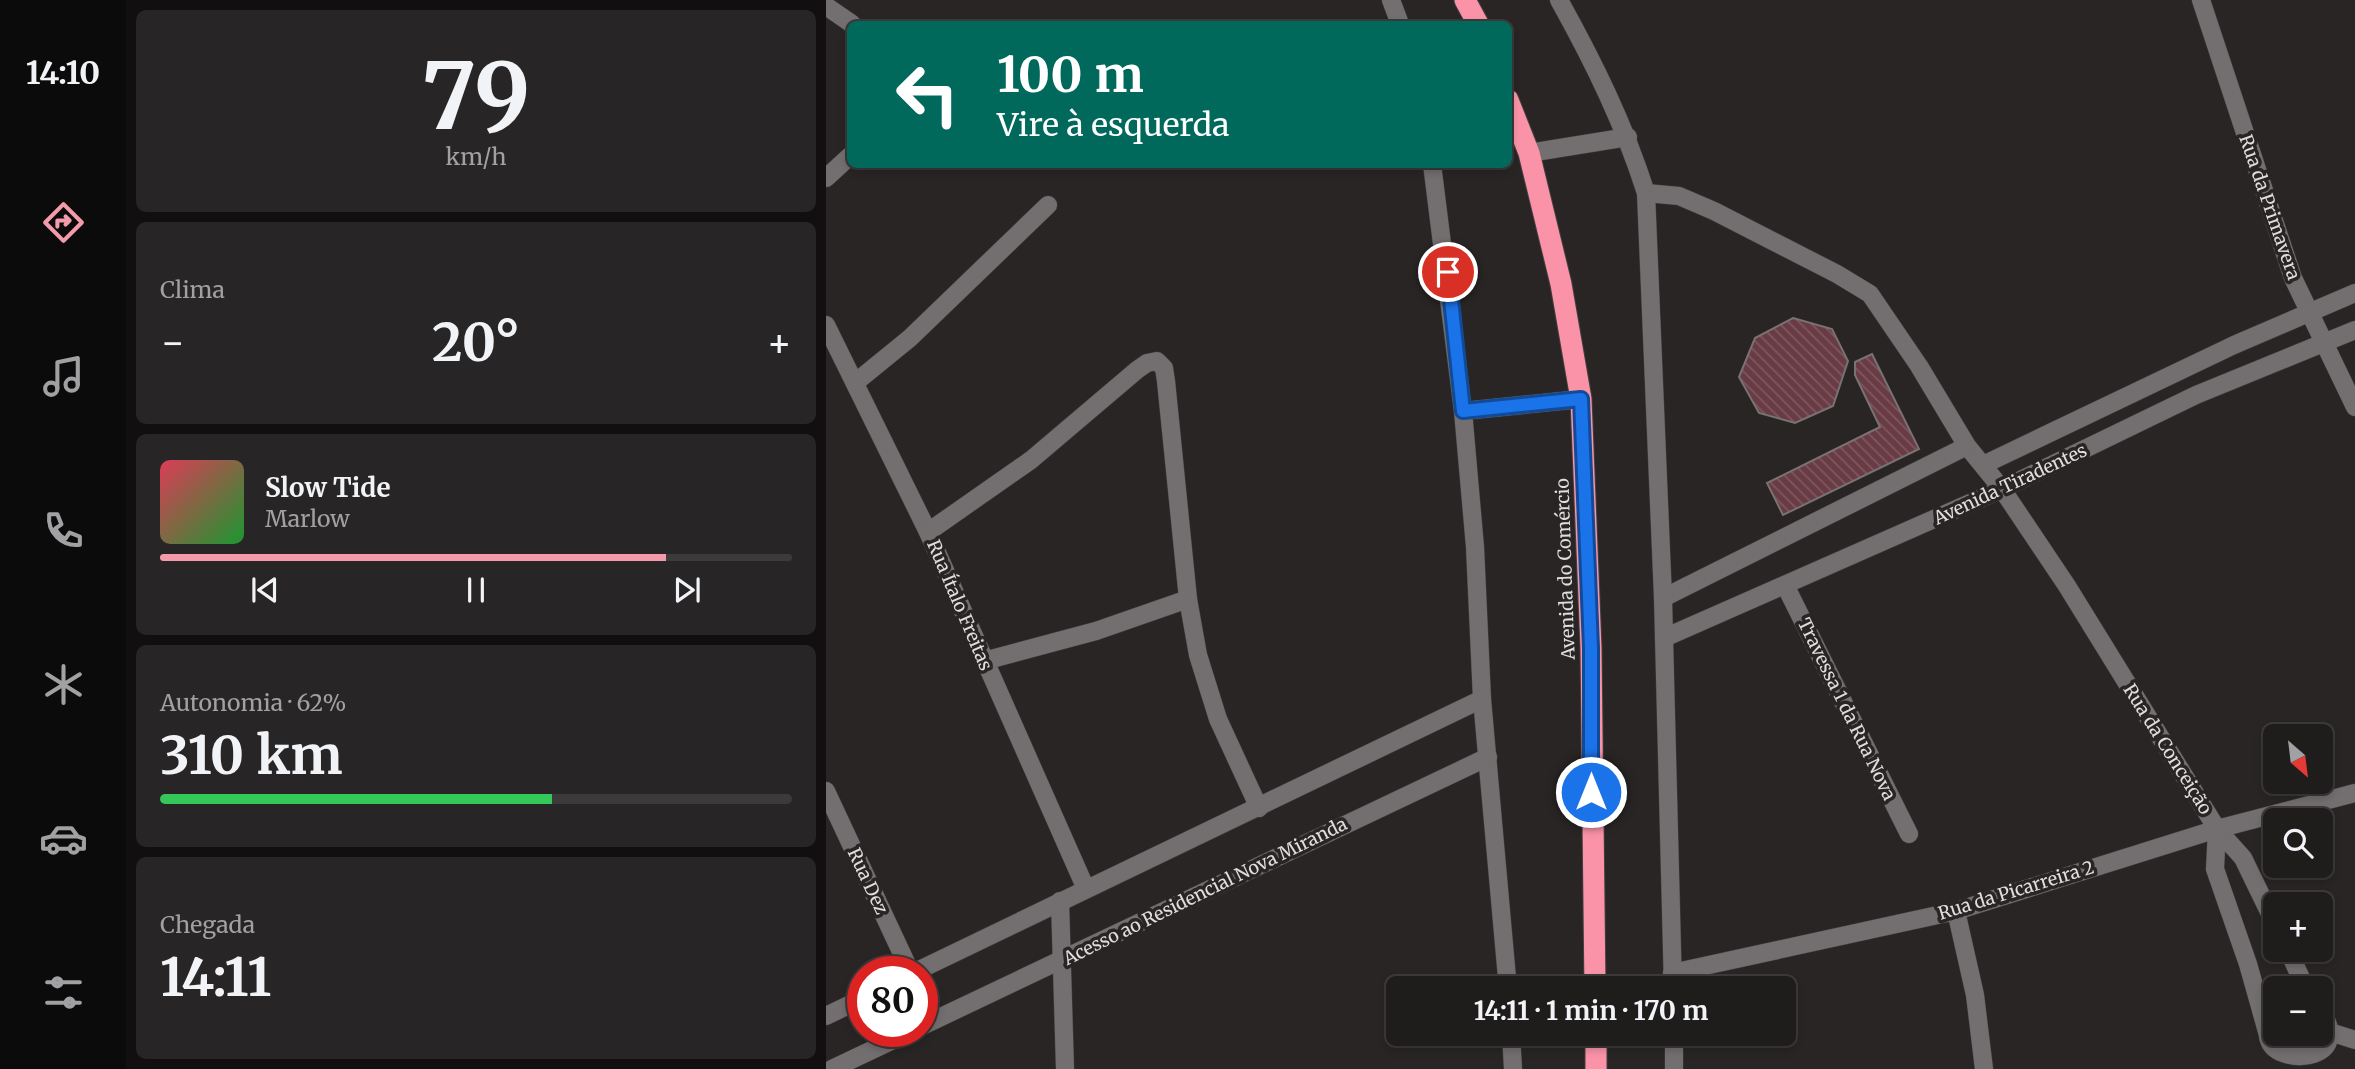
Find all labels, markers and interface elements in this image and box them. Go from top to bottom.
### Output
text: 79 [421,39,531,154]
text: 100 m [997,44,1144,105]
icon: left [882,49,973,140]
text: 14:10 [26,53,100,93]
text: Vire à esquerda [997,105,1229,145]
street label: Rua da Primavera [2234,131,2306,283]
text: km/h [446,142,506,171]
icon: directions [39,198,88,247]
pin [1418,242,1478,302]
icon: arrive [1429,253,1467,291]
text: Clima [160,275,225,304]
text: 20° [432,310,520,375]
text: − [160,319,185,366]
text: + [767,319,792,366]
icon: music [39,352,88,401]
street label: Avenida Tiradentes [1929,438,2091,530]
text: Slow Tide [265,471,391,504]
street label: Avenida do Comércio [1550,478,1580,661]
text: Marlow [265,504,350,533]
icon: phone [39,506,88,555]
street label: Rua Ítalo Freitas [922,536,998,674]
icon: previous [246,571,284,609]
icon: pause [457,571,495,609]
icon: next [668,571,706,609]
street label: Travessa 1 da Rua Nova [1793,614,1901,804]
icon: climate [39,660,88,709]
street label: Rua da Conceição [2119,679,2217,819]
text: Autonomia · 62% [160,688,346,717]
text: 310 km [160,723,343,788]
north arrow [2263,724,2333,794]
map controls [2263,724,2333,1046]
position arrow [1554,755,1628,829]
button: search [2263,808,2333,878]
street label: Acesso ao Residencial Nova Miranda [1058,812,1351,970]
icon: car [39,814,88,863]
street label: Rua Dez [843,844,893,918]
street label: Rua da Picarreira 2 [1935,855,2097,925]
button: + [2263,892,2333,962]
text: Chegada [160,910,255,939]
text: 14:11 [160,945,271,1010]
speed limit sign: 80 [847,956,938,1047]
icon: filters [39,968,88,1017]
button: − [2263,976,2333,1046]
text: 14:11 · 1 min · 170 m [1474,994,1708,1027]

